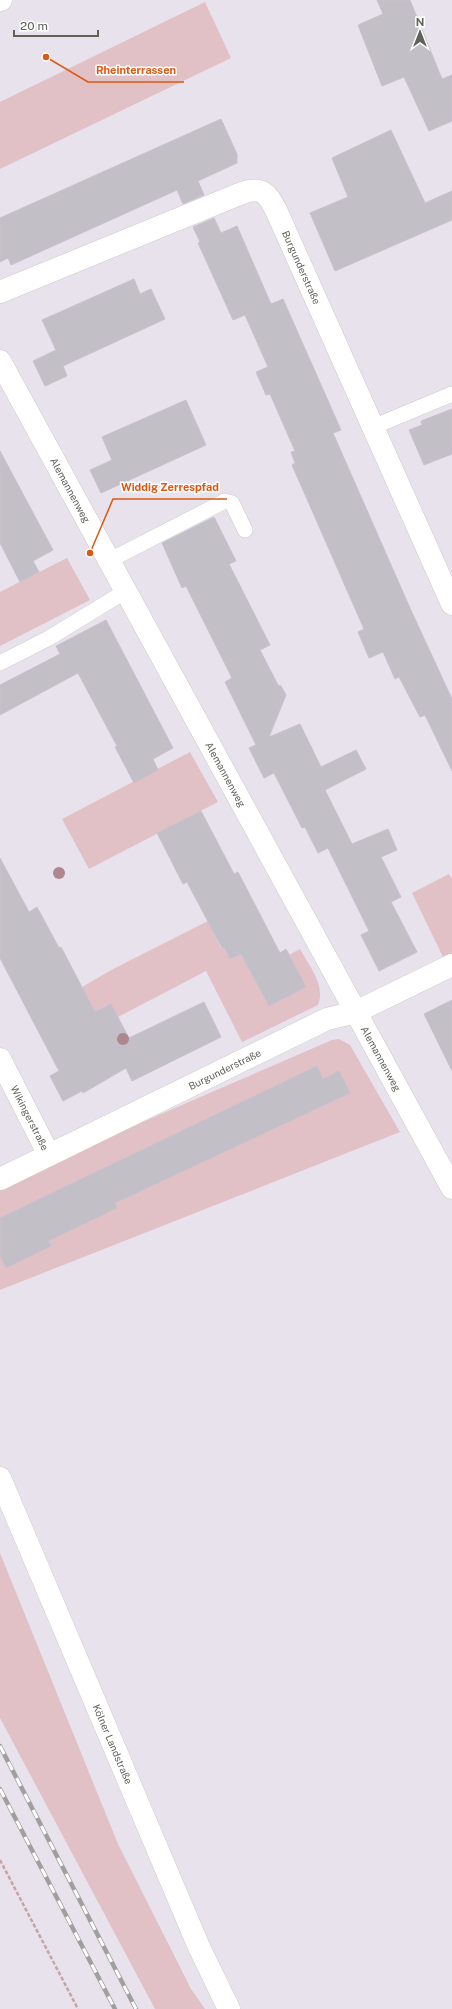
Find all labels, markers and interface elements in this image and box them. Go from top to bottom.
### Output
scale bar [14,12,98,38]
north arrow [400,12,440,52]
text: N [416,16,424,28]
text: 20 m [20,19,48,33]
callout: Rheinterrassen [88,59,184,82]
text: Rheinterrassen [96,64,176,76]
street label: Burgunderstraße [280,229,323,306]
street label: Alemannenweg [48,455,93,525]
callout: Widdig Zerrespfad [113,476,227,499]
text: Widdig Zerrespfad [121,481,219,493]
street label: Alemannenweg [203,740,248,809]
street label: Alemannenweg [359,1024,404,1093]
street label: Burgunderstraße [186,1046,263,1092]
street label: Wikingerstraße [8,1083,52,1153]
street label: Kölner Landstraße [91,1702,135,1786]

